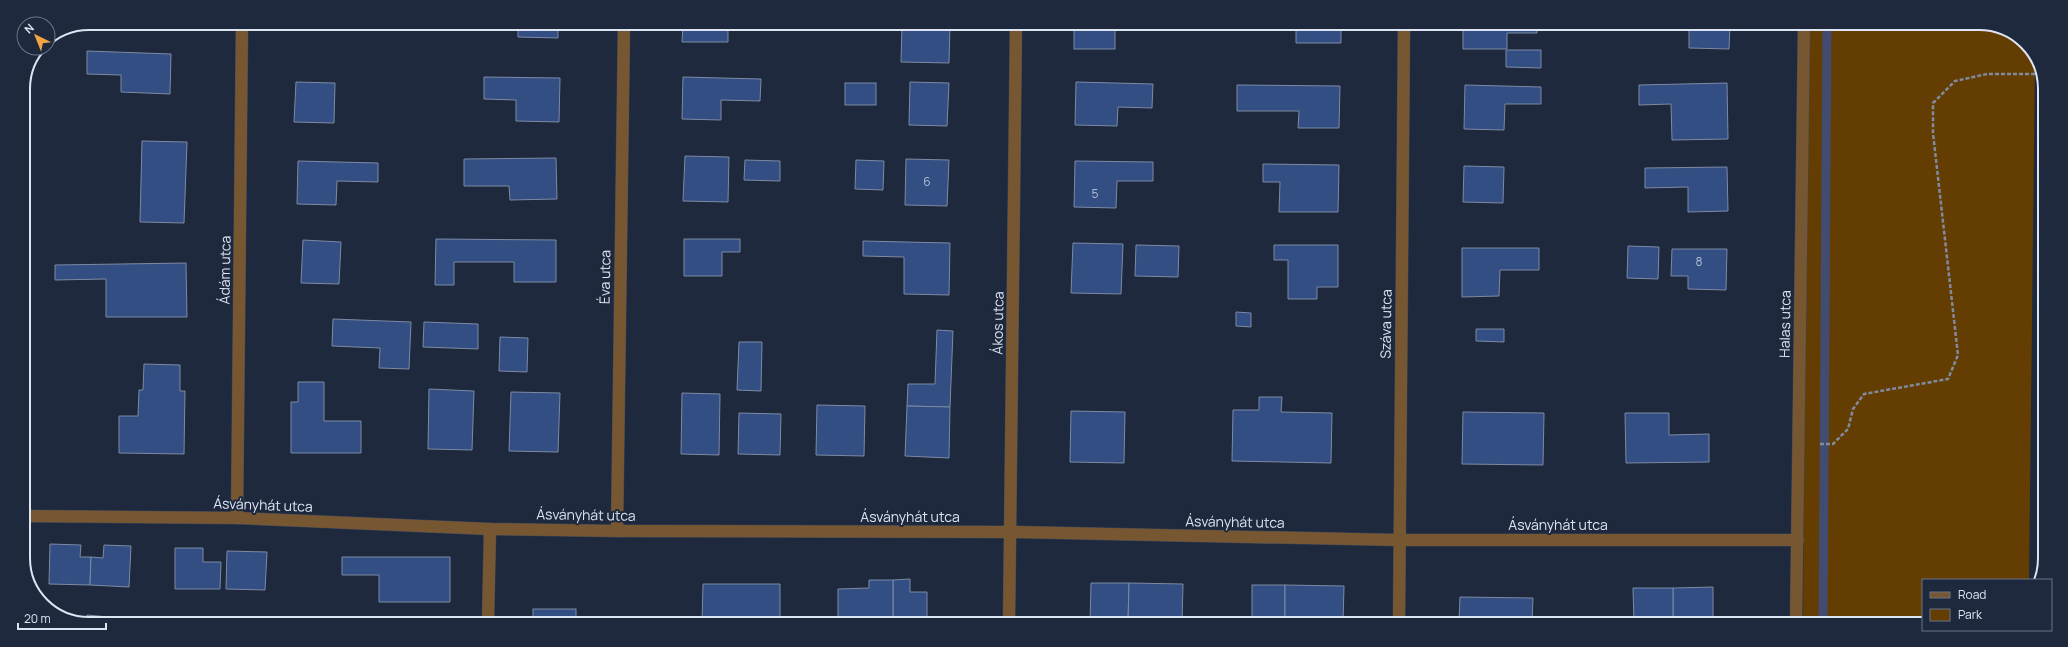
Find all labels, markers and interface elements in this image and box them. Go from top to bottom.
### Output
north arrow [16,16,56,56]
text: N [21,20,37,37]
house number: 6 [923,173,931,190]
house number: 5 [1092,185,1099,202]
street label: Ádám utca [214,235,235,305]
street label: Éva utca [595,250,614,304]
house number: 8 [1696,253,1703,270]
street label: Száva utca [1375,289,1396,359]
street label: Halas utca [1774,290,1795,358]
street label: Ákos utca [987,291,1008,355]
street label: Ásványhát utca [213,493,313,516]
street label: Ásványhát utca [536,504,636,525]
street label: Ásványhát utca [860,507,960,526]
street label: Ásványhát utca [1185,511,1285,532]
street label: Ásványhát utca [1508,515,1608,534]
legend [1922,579,2052,631]
text: Road [1958,586,1986,603]
scale bar [18,605,106,631]
text: Park [1958,606,1983,623]
text: 20 m [24,610,51,627]

